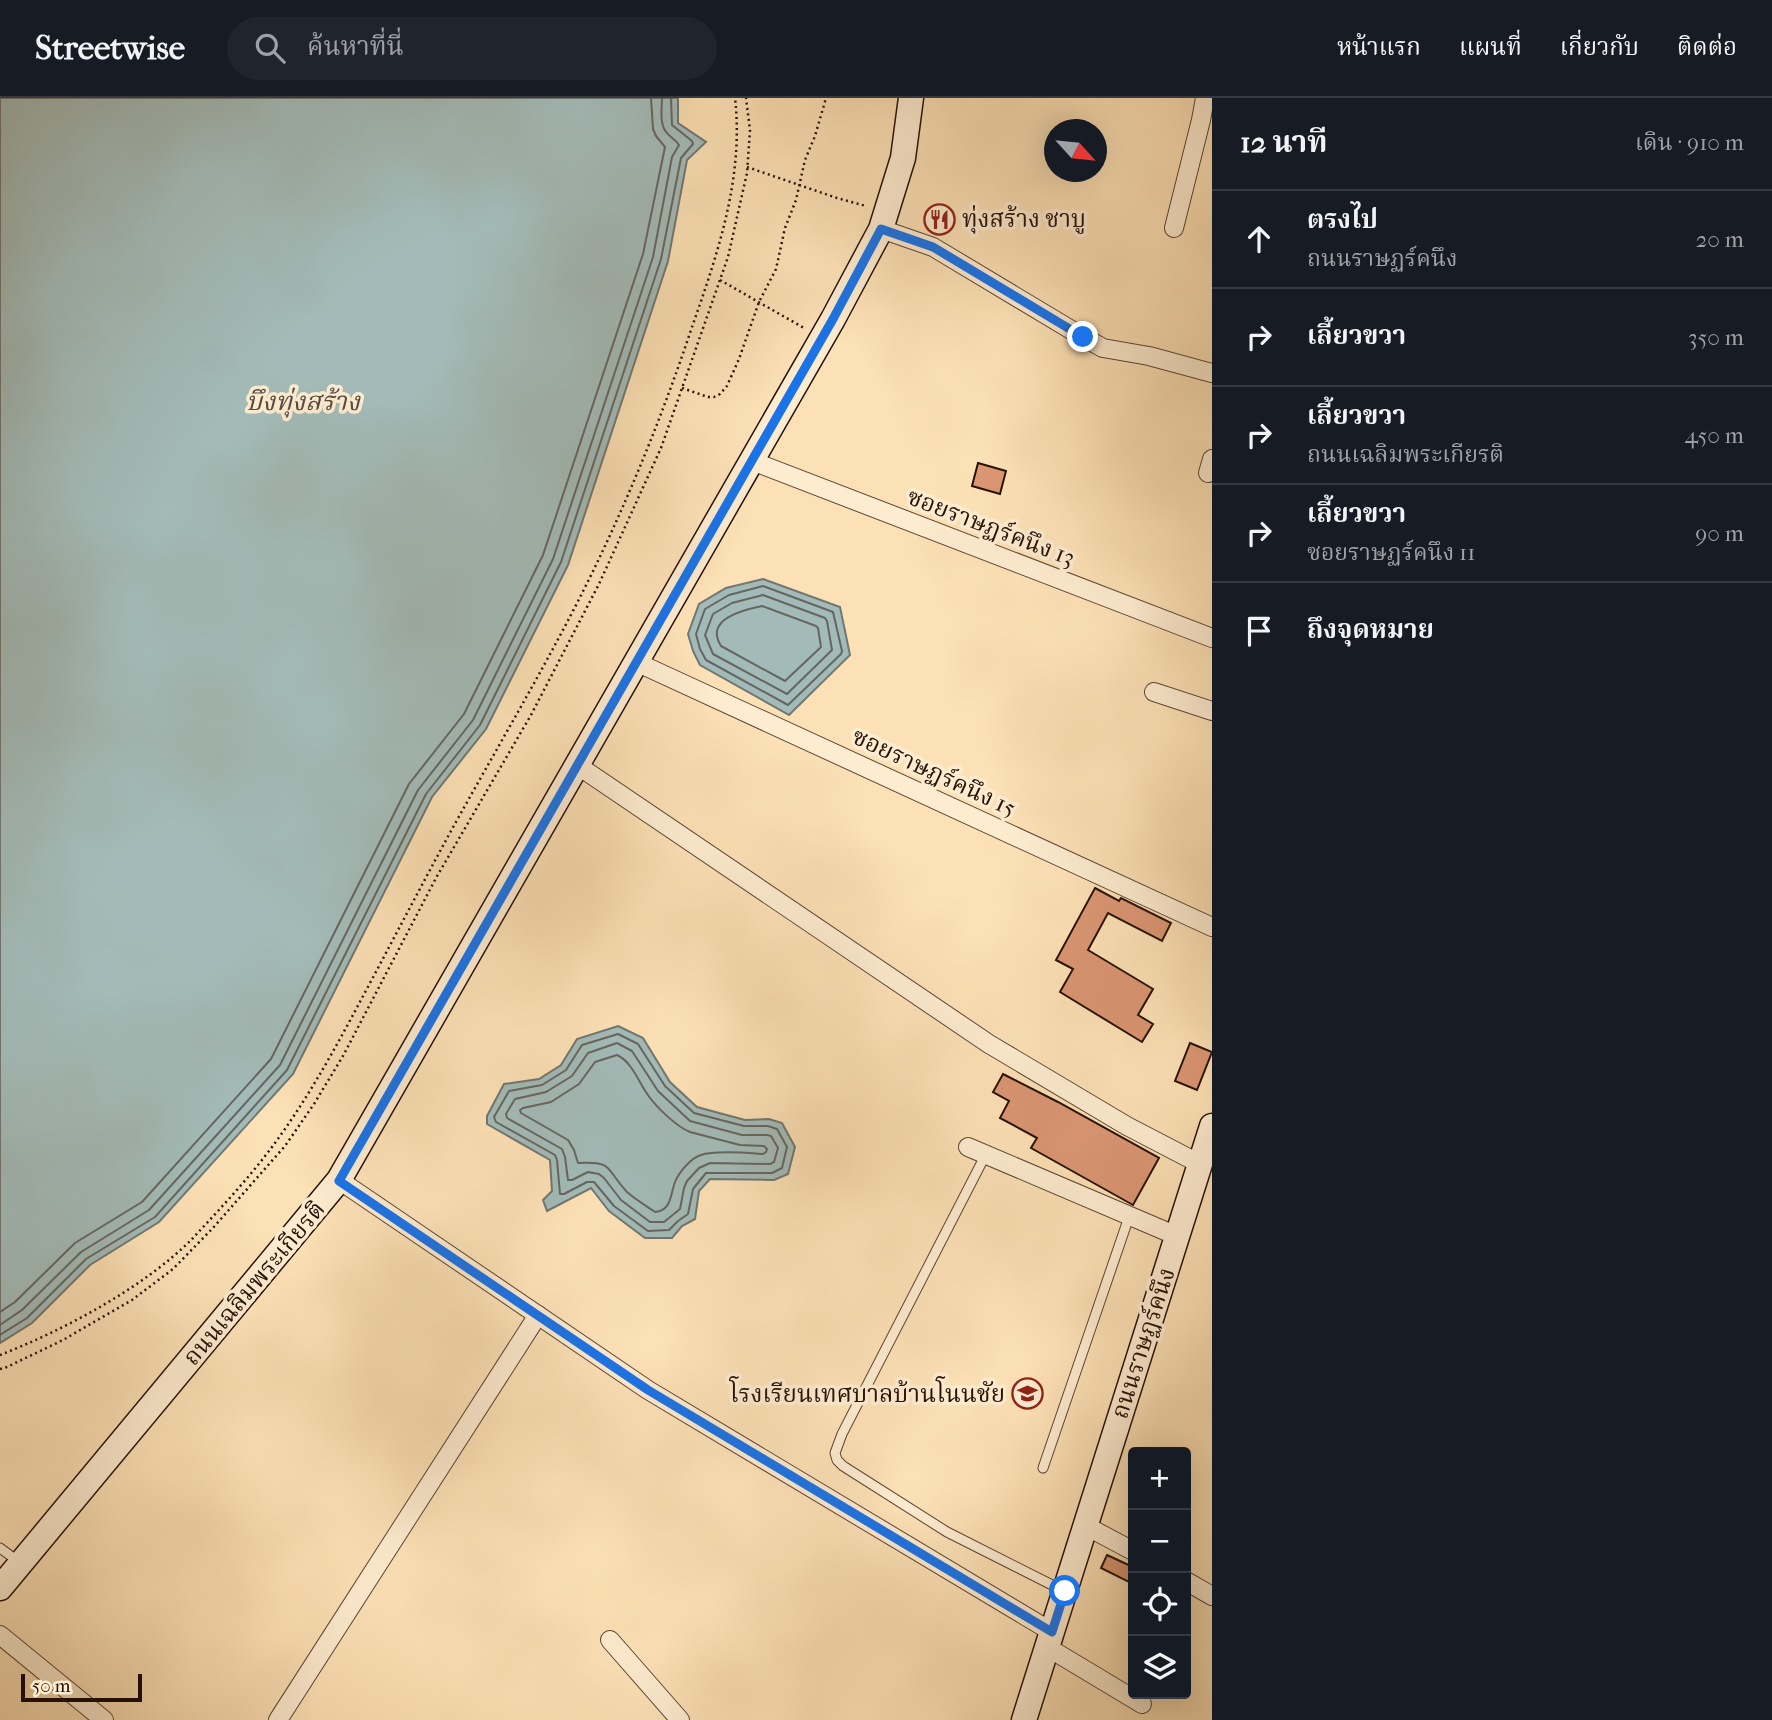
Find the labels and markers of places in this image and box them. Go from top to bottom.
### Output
restaurant icon: ทุ่งสร้าง ชาบู [922,202,956,236]
place label: ทุ่งสร้าง ชาบู [962,205,1086,234]
place label: โรงเรียนเทศบาลบ้านโนนชัย [728,1376,1005,1408]
school or university icon: โรงเรียนเทศบาลบ้านโนนชัย [1011,1377,1045,1411]

